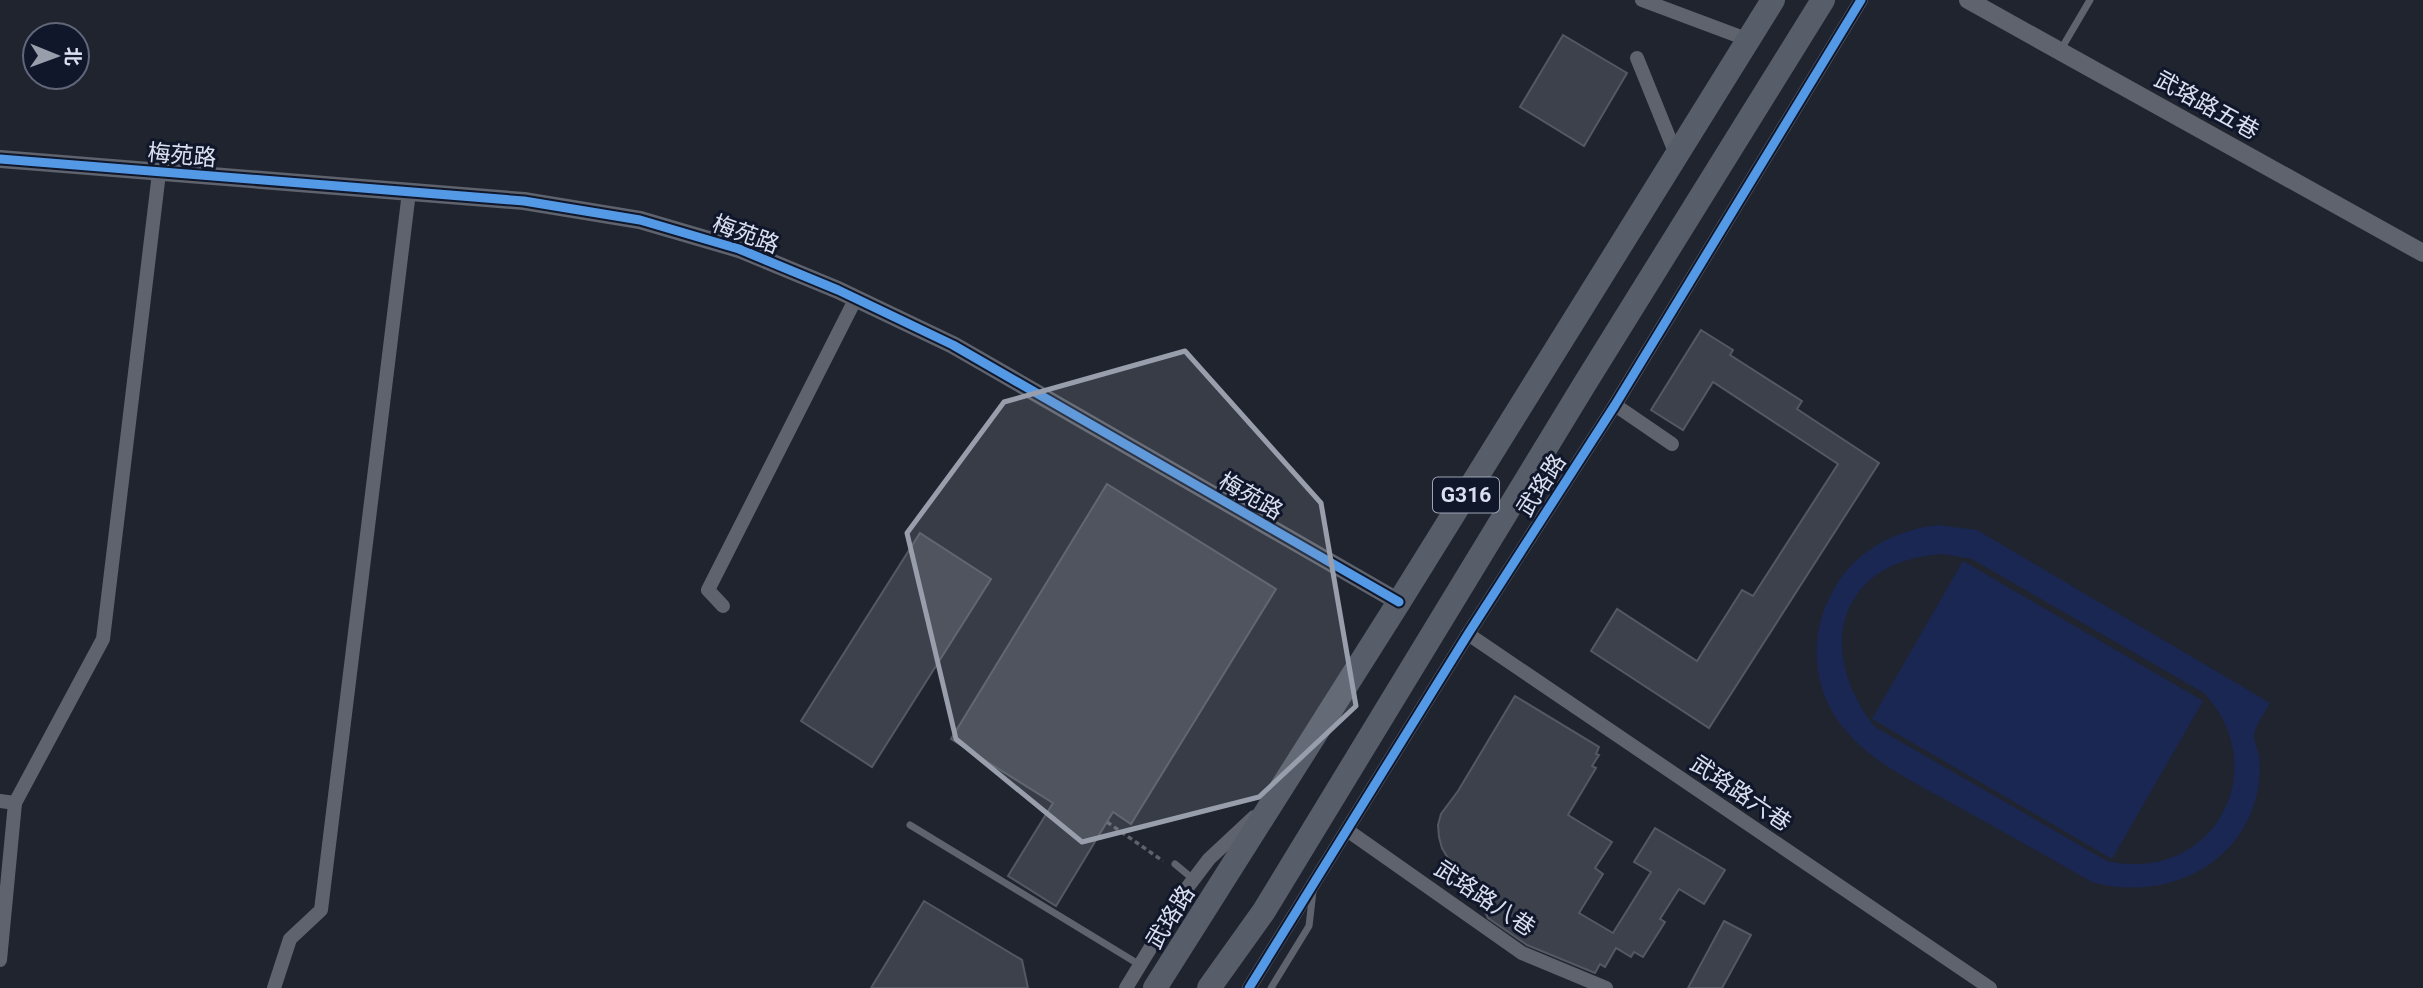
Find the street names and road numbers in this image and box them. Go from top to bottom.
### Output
street label: 武珞路五巷 [2150,66,2264,145]
street label: 梅苑路 [146,139,218,172]
street label: 梅苑路 [709,210,783,259]
street label: 武珞路 [1511,449,1572,522]
street label: 梅苑路 [1214,467,1287,525]
road number: G316 [1433,477,1499,512]
street label: 武珞路六巷 [1686,750,1796,837]
street label: 武珞路八巷 [1430,855,1540,942]
street label: 武珞路 [1141,881,1200,954]

